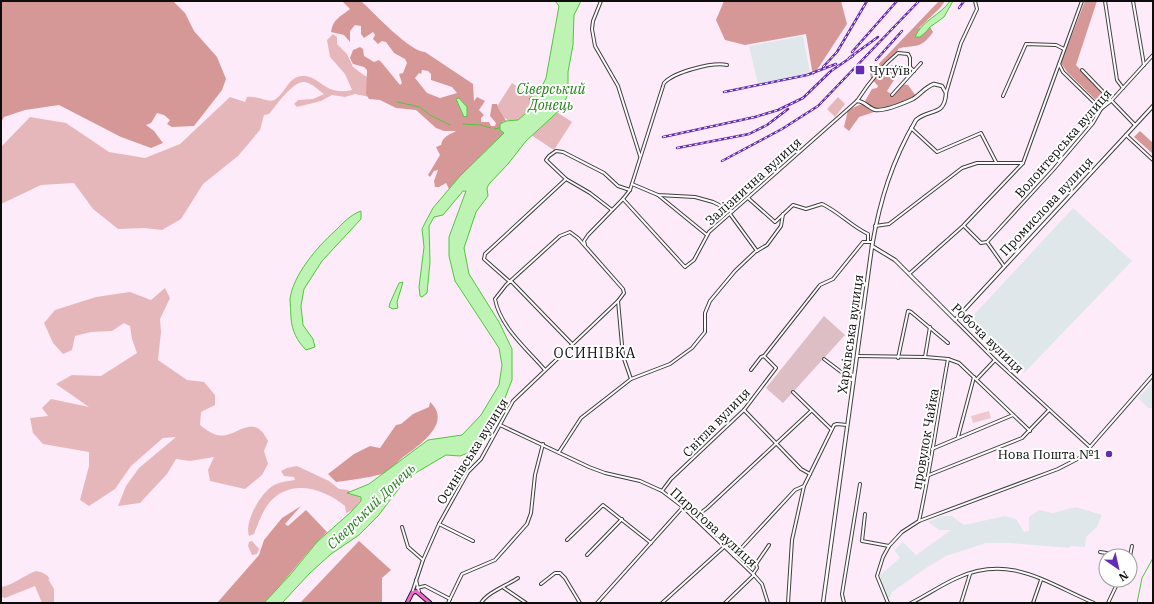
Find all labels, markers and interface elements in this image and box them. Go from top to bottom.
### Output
place label: Чугу́їв [869,62,910,79]
marker: Чугу́їв [854,64,866,76]
water label: Сіверський Донець [517,80,585,114]
street label: Волонтерська вулиця [1011,85,1115,201]
street label: Залізнична вулиця [702,134,805,229]
street label: Промислова вулиця [996,153,1097,259]
street label: Харківська вулиця [834,273,867,395]
street label: Робоча вулиця [948,300,1027,377]
district label: ОСИНІВКА [554,344,636,362]
street label: Світла вулиця [679,384,754,461]
street label: провулок Чайка [908,387,943,491]
street label: Осинівська вулиця [433,395,512,508]
place label: Нова Пошта №1 [998,446,1101,463]
marker: Нова Пошта №1 [1104,449,1114,459]
water label: Сіверський Донець [323,459,419,553]
street label: Пирогова вулиця [667,484,761,571]
north arrow [1098,548,1138,588]
text: N [1116,568,1131,585]

